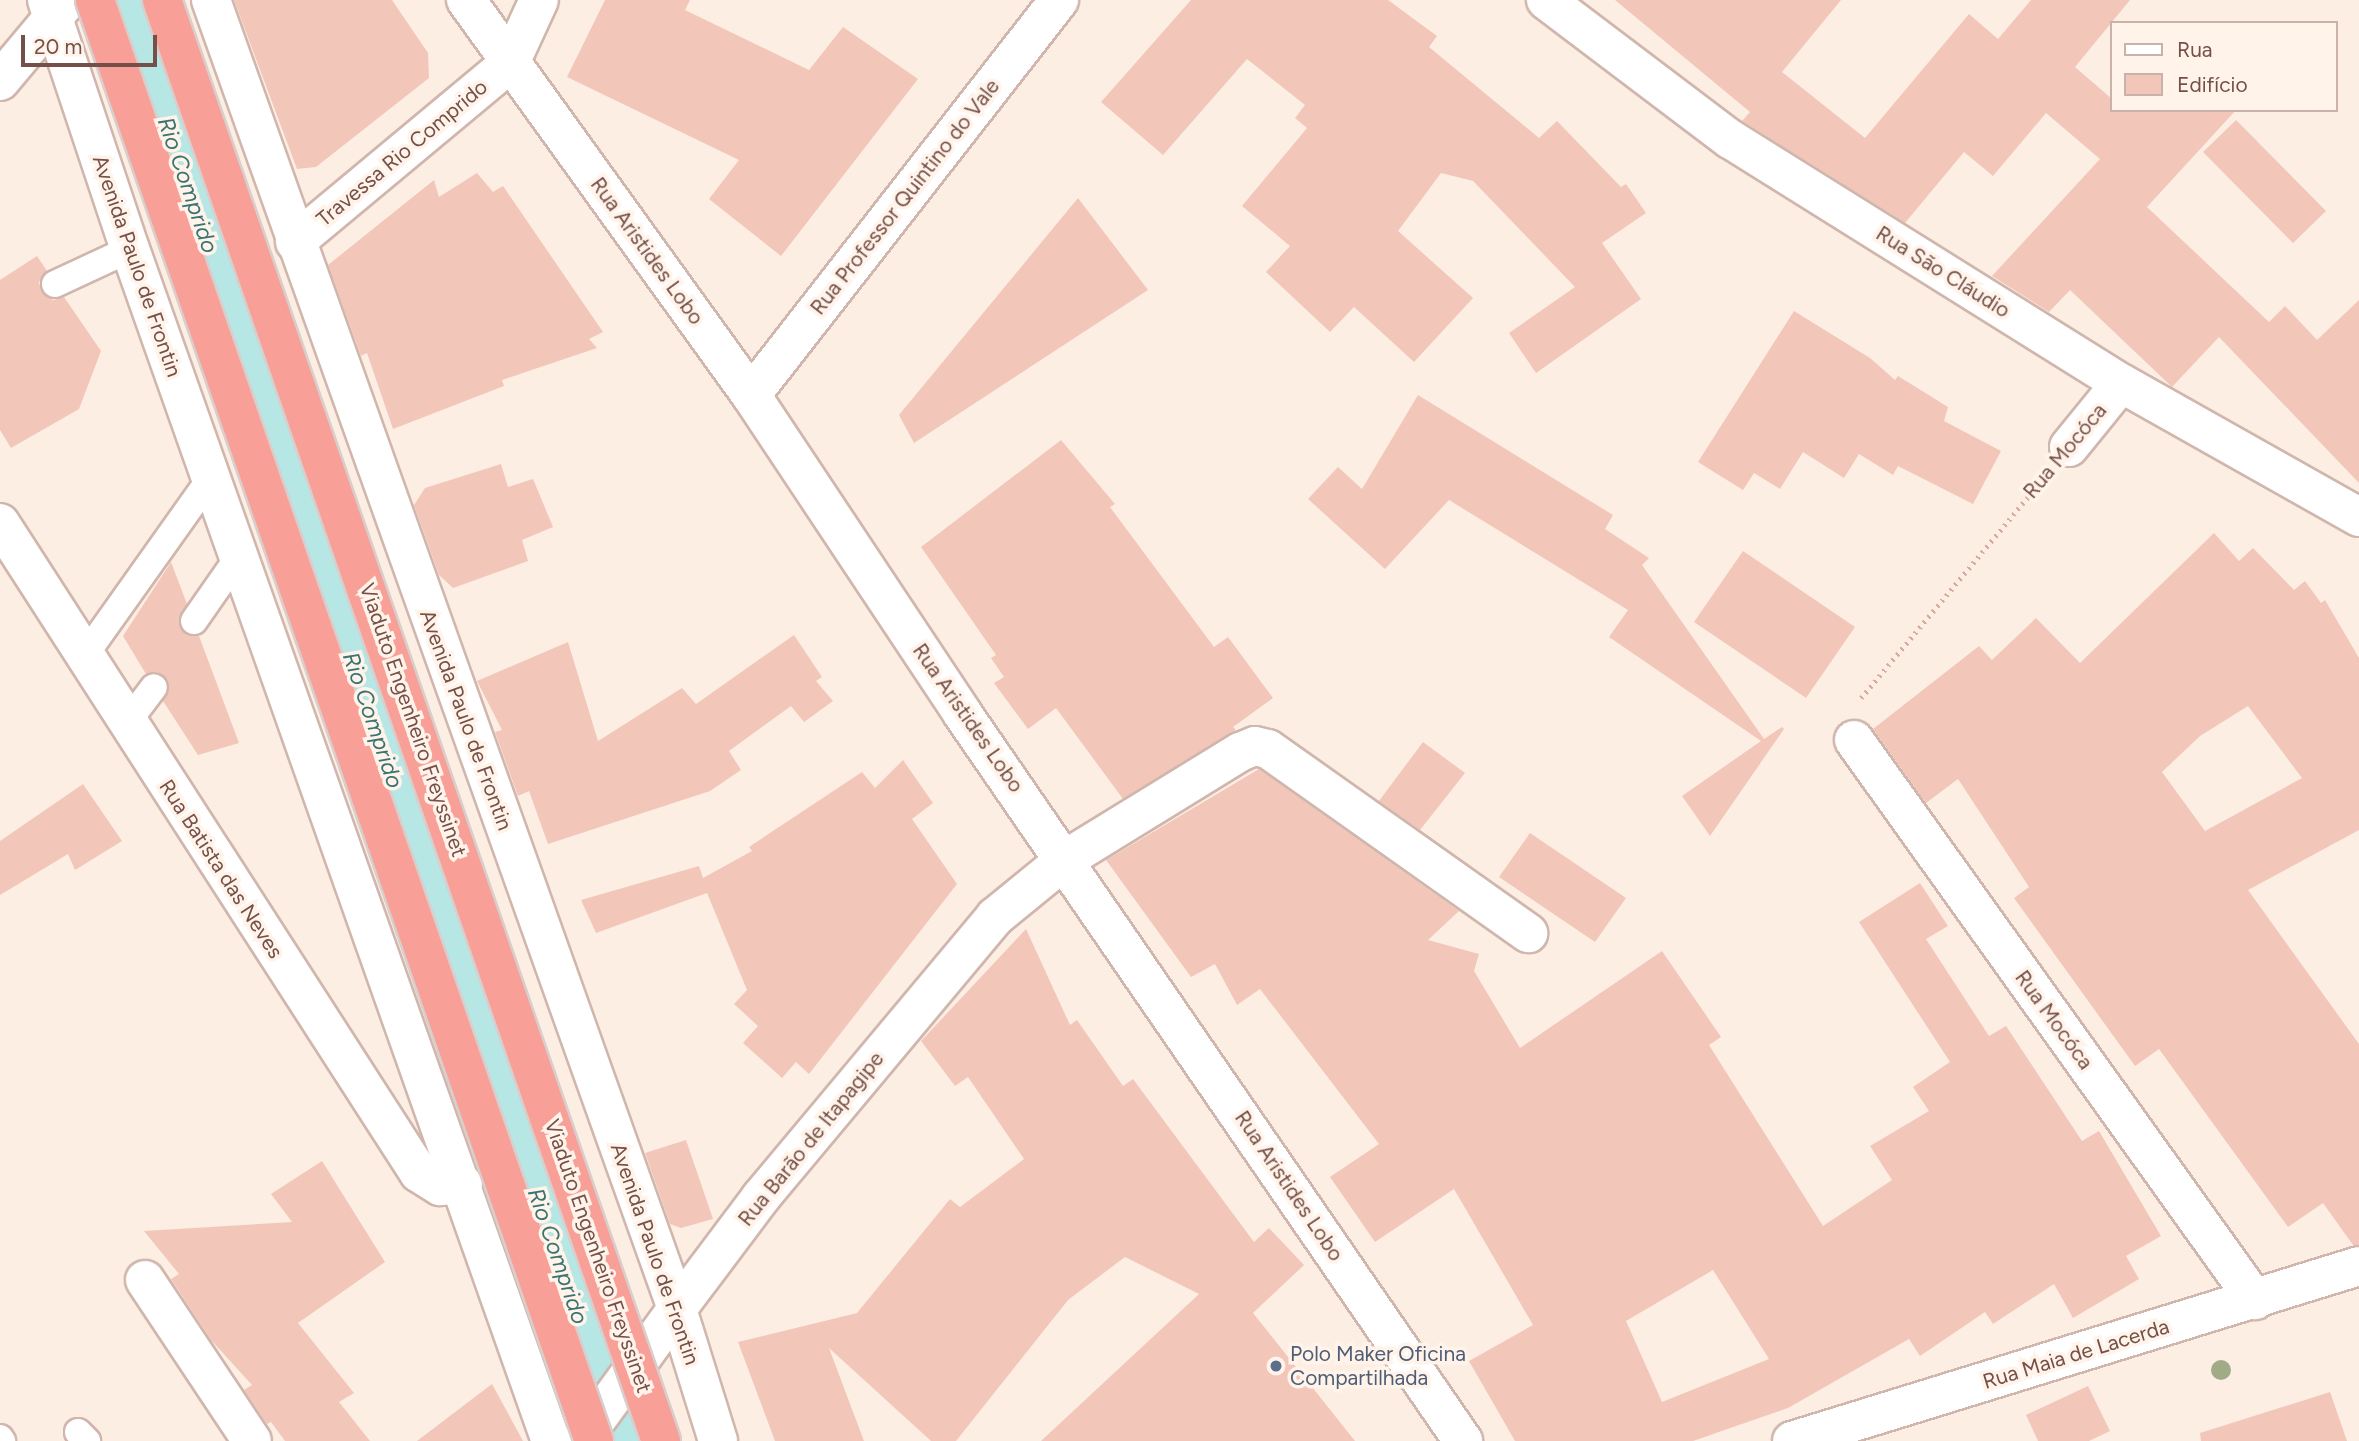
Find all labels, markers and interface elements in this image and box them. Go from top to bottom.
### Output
scale bar [24,21,161,65]
legend [2110,21,2338,112]
text: 20 m [34,34,82,59]
text: Rua [2177,37,2213,62]
text: Edifício [2177,72,2248,97]
street label: Travessa Rio Comprido [311,74,493,232]
street label: Rua Professor Quintino do Vale [805,74,1005,320]
water label: Rio Comprido [152,113,224,257]
street label: Avenida Paulo de Frontin [87,152,187,380]
street label: Rua Aristides Lobo [585,172,709,330]
street label: Rua São Cláudio [1871,221,2015,323]
street label: Rua Mocóca [2018,398,2112,504]
street label: Viaduto Engenheiro Freyssinet [354,580,472,860]
street label: Avenida Paulo de Frontin [414,606,518,834]
street label: Rua Aristides Lobo [907,639,1029,797]
water label: Rio Comprido [337,648,409,792]
street label: Rua Batista das Neves [154,775,288,963]
street label: Rua Mocóca [2010,966,2098,1074]
street label: Rua Barão de Itapagipe [733,1047,889,1231]
street label: Rua Aristides Lobo [1229,1106,1349,1266]
street label: Viaduto Engenheiro Freyssinet [539,1116,657,1396]
street label: Avenida Paulo de Frontin [605,1140,705,1368]
water label: Rio Comprido [522,1184,594,1328]
street label: Rua Maia de Lacerda [1980,1314,2172,1394]
place label: Polo Maker Oficina Compartilhada [1290,1341,1466,1391]
marker: Polo Maker Oficina Compartilhada [1268,1358,1284,1374]

